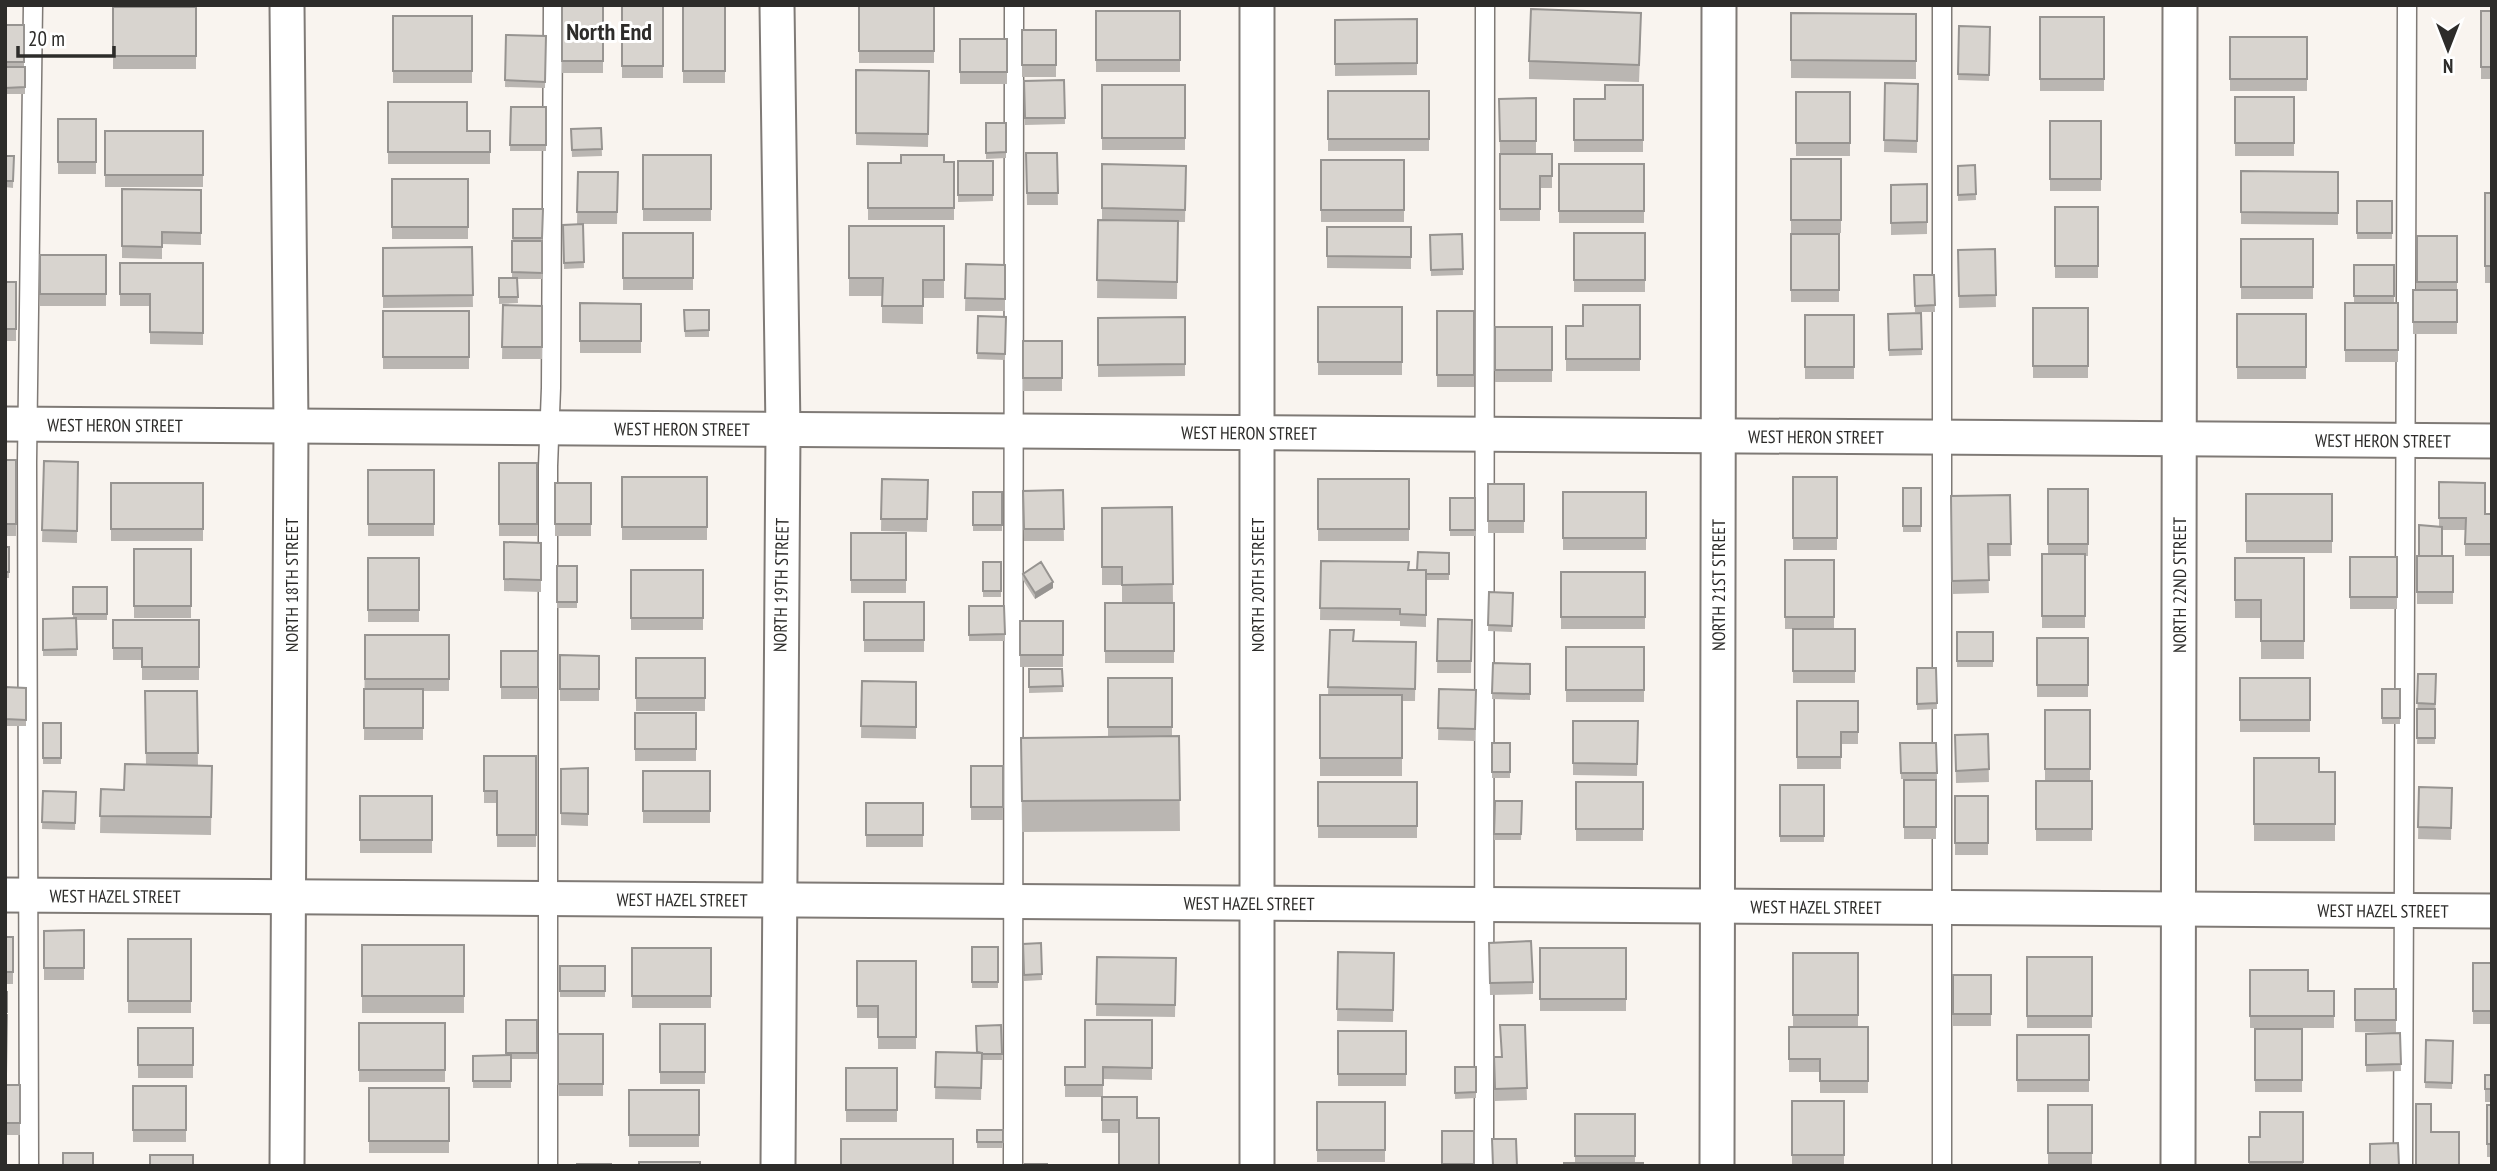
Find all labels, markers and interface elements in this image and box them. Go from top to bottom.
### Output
scale bar [18,14,114,58]
north arrow [2413,14,2483,84]
district label: North End [566,16,652,47]
text: 20 m [28,25,65,52]
text: N [2443,54,2453,78]
street label: WEST HERON STREET [47,413,183,437]
street label: WEST HERON STREET [614,417,750,441]
street label: WEST HERON STREET [1181,421,1317,444]
street label: WEST HERON STREET [1748,424,1884,448]
street label: WEST HERON STREET [2315,428,2451,452]
street label: NORTH 22ND STREET [2167,517,2191,653]
street label: NORTH 18TH STREET [280,518,303,652]
street label: NORTH 19TH STREET [768,518,794,652]
street label: NORTH 20TH STREET [1246,518,1269,652]
street label: NORTH 21ST STREET [1706,519,1730,651]
street label: WEST HAZEL STREET [49,884,181,908]
street label: WEST HAZEL STREET [616,887,748,911]
street label: WEST HAZEL STREET [1183,891,1315,915]
street label: WEST HAZEL STREET [1750,895,1882,919]
street label: WEST HAZEL STREET [2317,898,2449,922]

